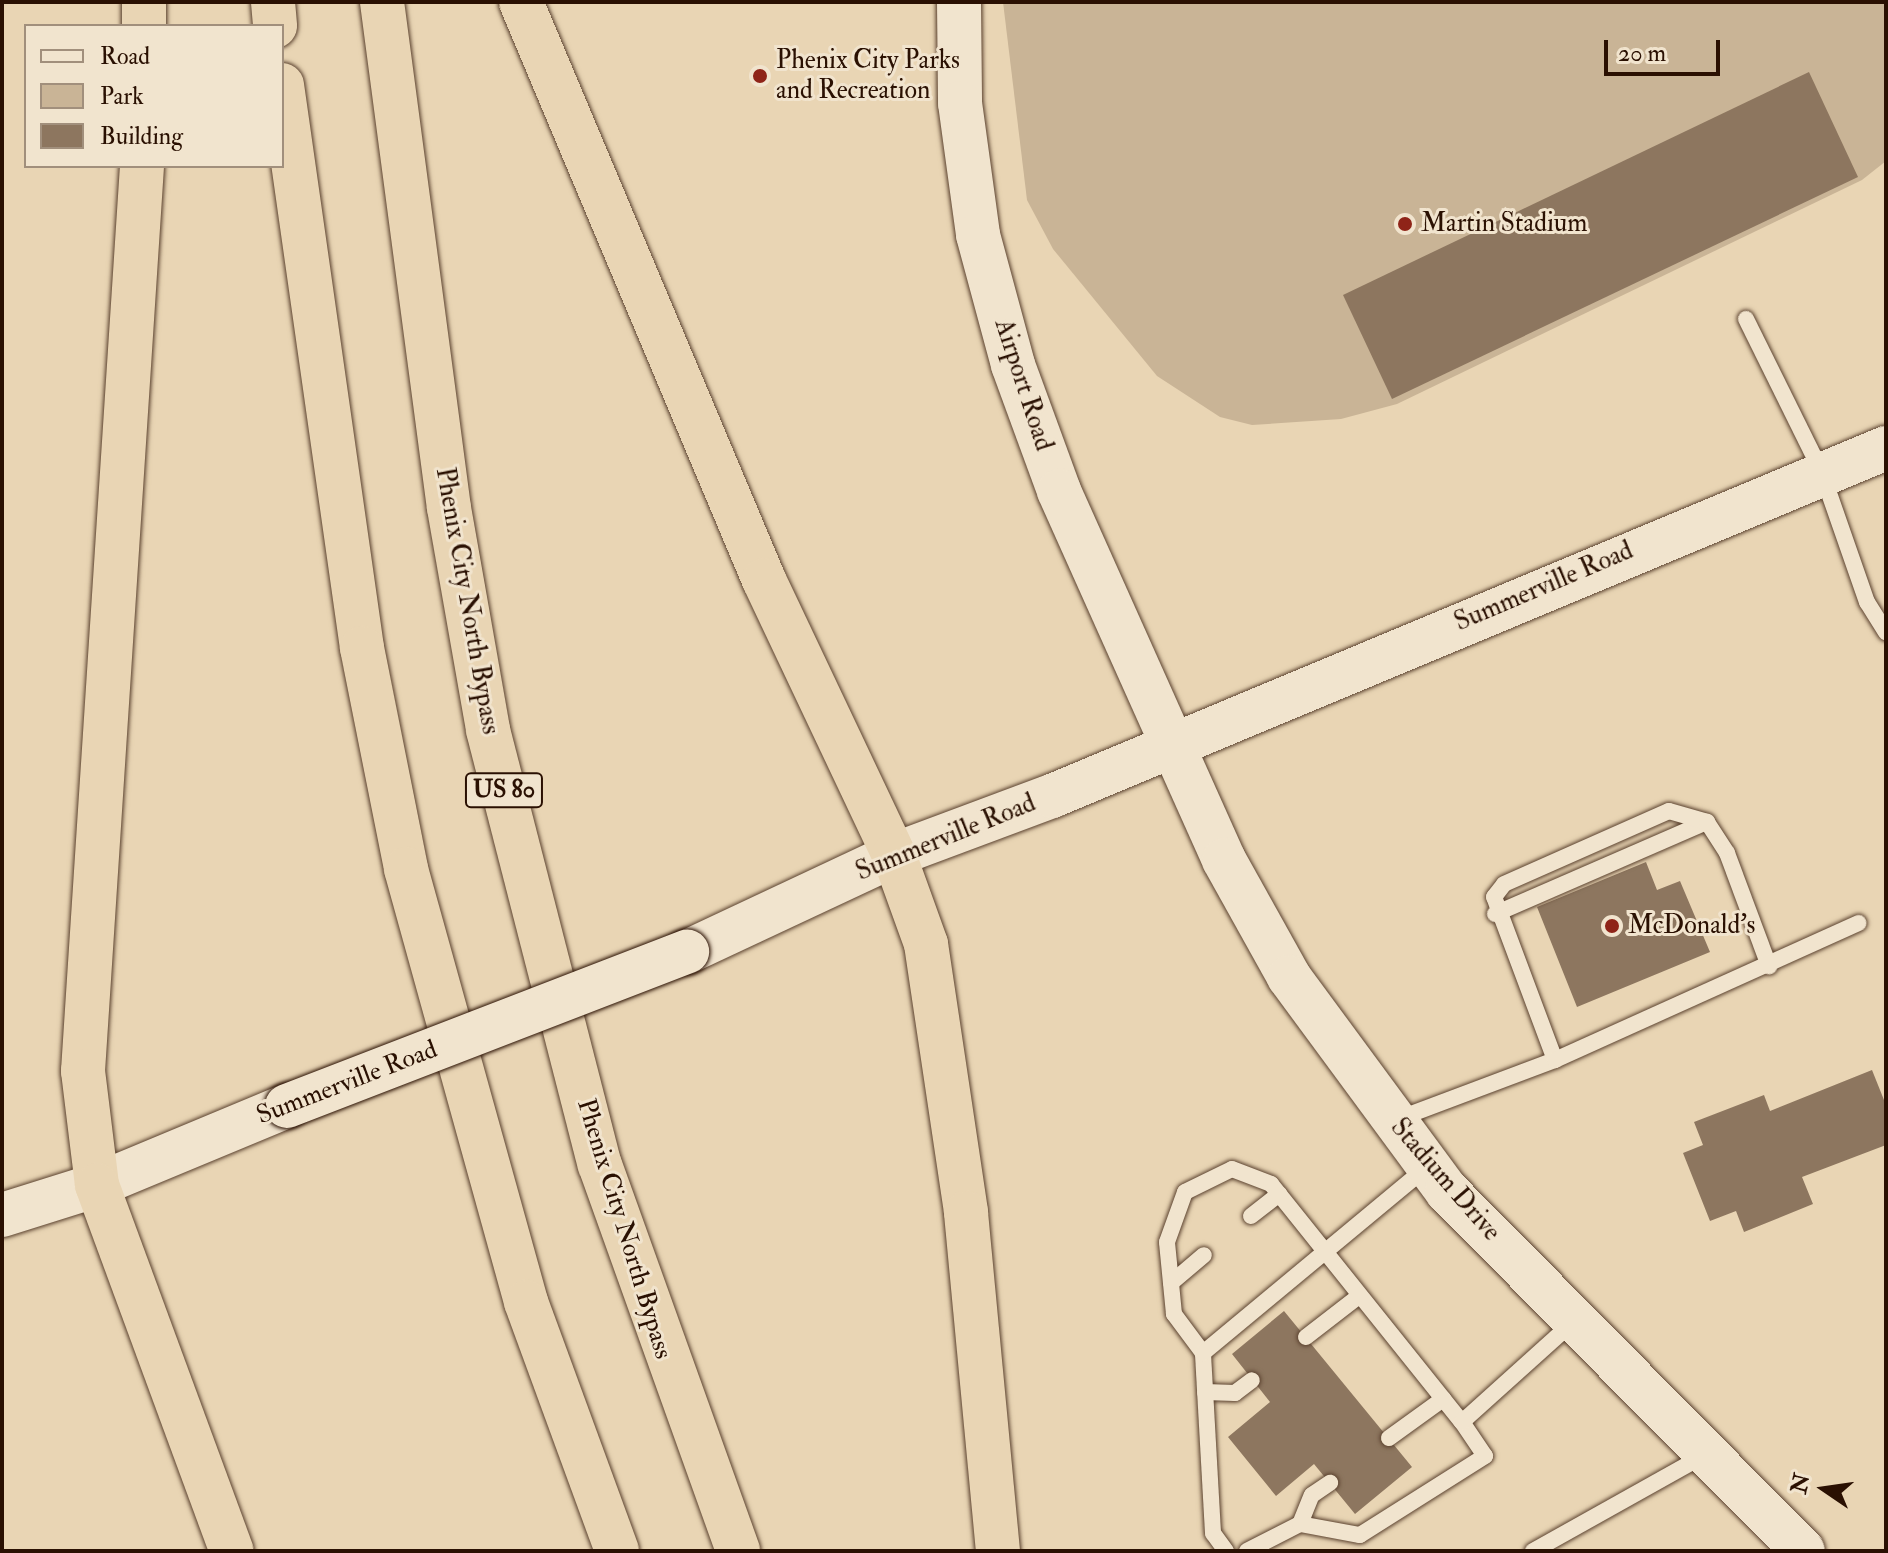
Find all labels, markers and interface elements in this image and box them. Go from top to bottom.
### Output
legend [24,24,284,168]
scale bar [1608,24,1724,74]
text: 20 m [1618,38,1666,69]
text: Road [100,41,150,72]
place label: Phenix City Parks and Recreation [776,45,960,106]
marker: Phenix City Parks and Recreation [751,67,769,85]
text: Park [100,81,144,112]
text: Building [100,121,183,152]
place label: Martin Stadium [1421,208,1587,240]
marker: Martin Stadium [1396,215,1414,233]
street label: Airport Road [987,315,1059,455]
street label: Phenix City North Bypass [428,465,506,737]
street label: Summerville Road [1450,535,1638,639]
road number: US 80 [464,770,544,810]
street label: Summerville Road [852,788,1040,888]
place label: McDonald's [1628,910,1755,942]
marker: McDonald's [1603,917,1621,935]
street label: Summerville Road [252,1034,442,1132]
street label: Phenix City North Bypass [570,1095,678,1363]
street label: Stadium Drive [1383,1112,1507,1248]
north arrow [1784,1449,1864,1529]
text: N [1785,1471,1816,1496]

